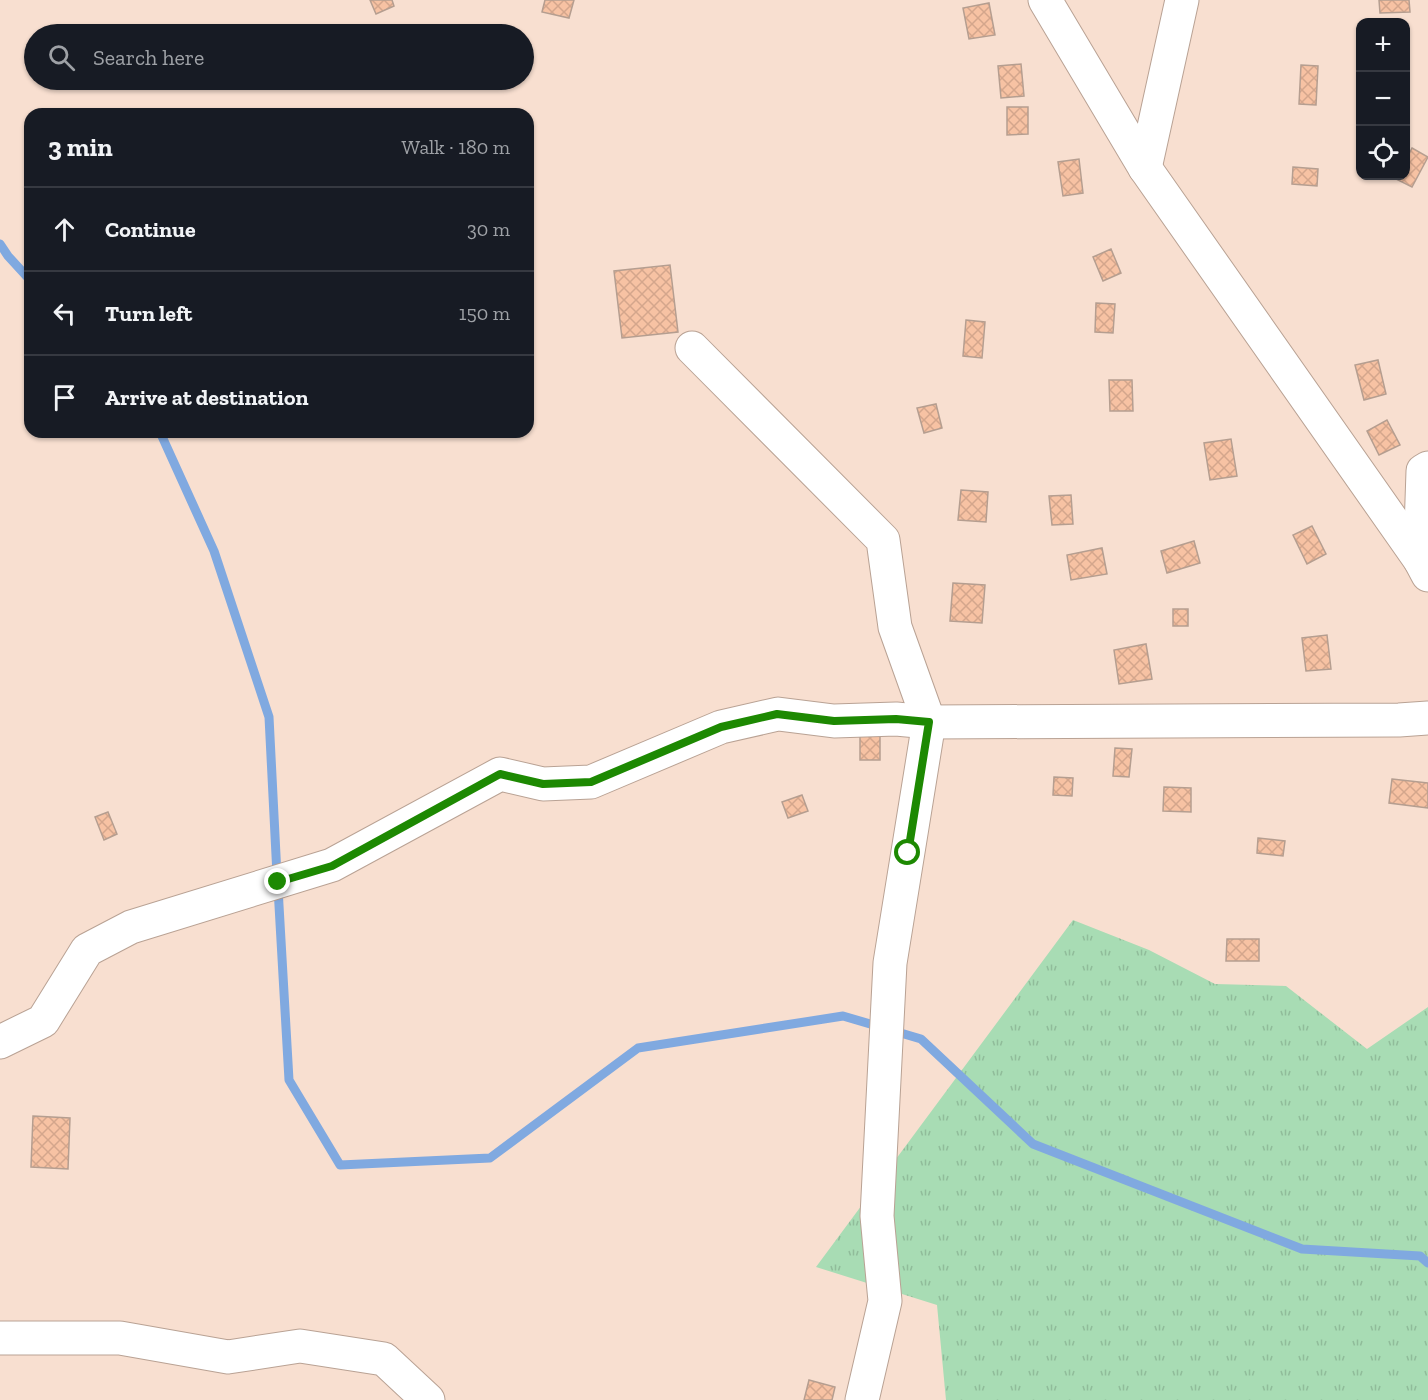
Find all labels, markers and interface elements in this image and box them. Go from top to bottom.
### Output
map controls [1356,18,1410,180]
button: + [1356,18,1410,72]
search box [24,24,534,90]
icon: search [45,41,78,74]
text: Search here [93,44,204,71]
button: − [1356,72,1410,126]
button: locate [1356,126,1410,180]
text: 3 min [48,131,113,163]
text: Walk · 180 m [402,135,510,159]
icon: ahead [48,213,81,246]
text: Continue [105,216,196,243]
text: 30 m [467,217,510,241]
icon: left [48,297,81,330]
text: Turn left [105,300,192,327]
text: 150 m [459,301,510,325]
icon: arrive [48,381,81,414]
text: Arrive at destination [105,384,308,411]
route start [894,839,920,865]
route end [264,868,290,894]

